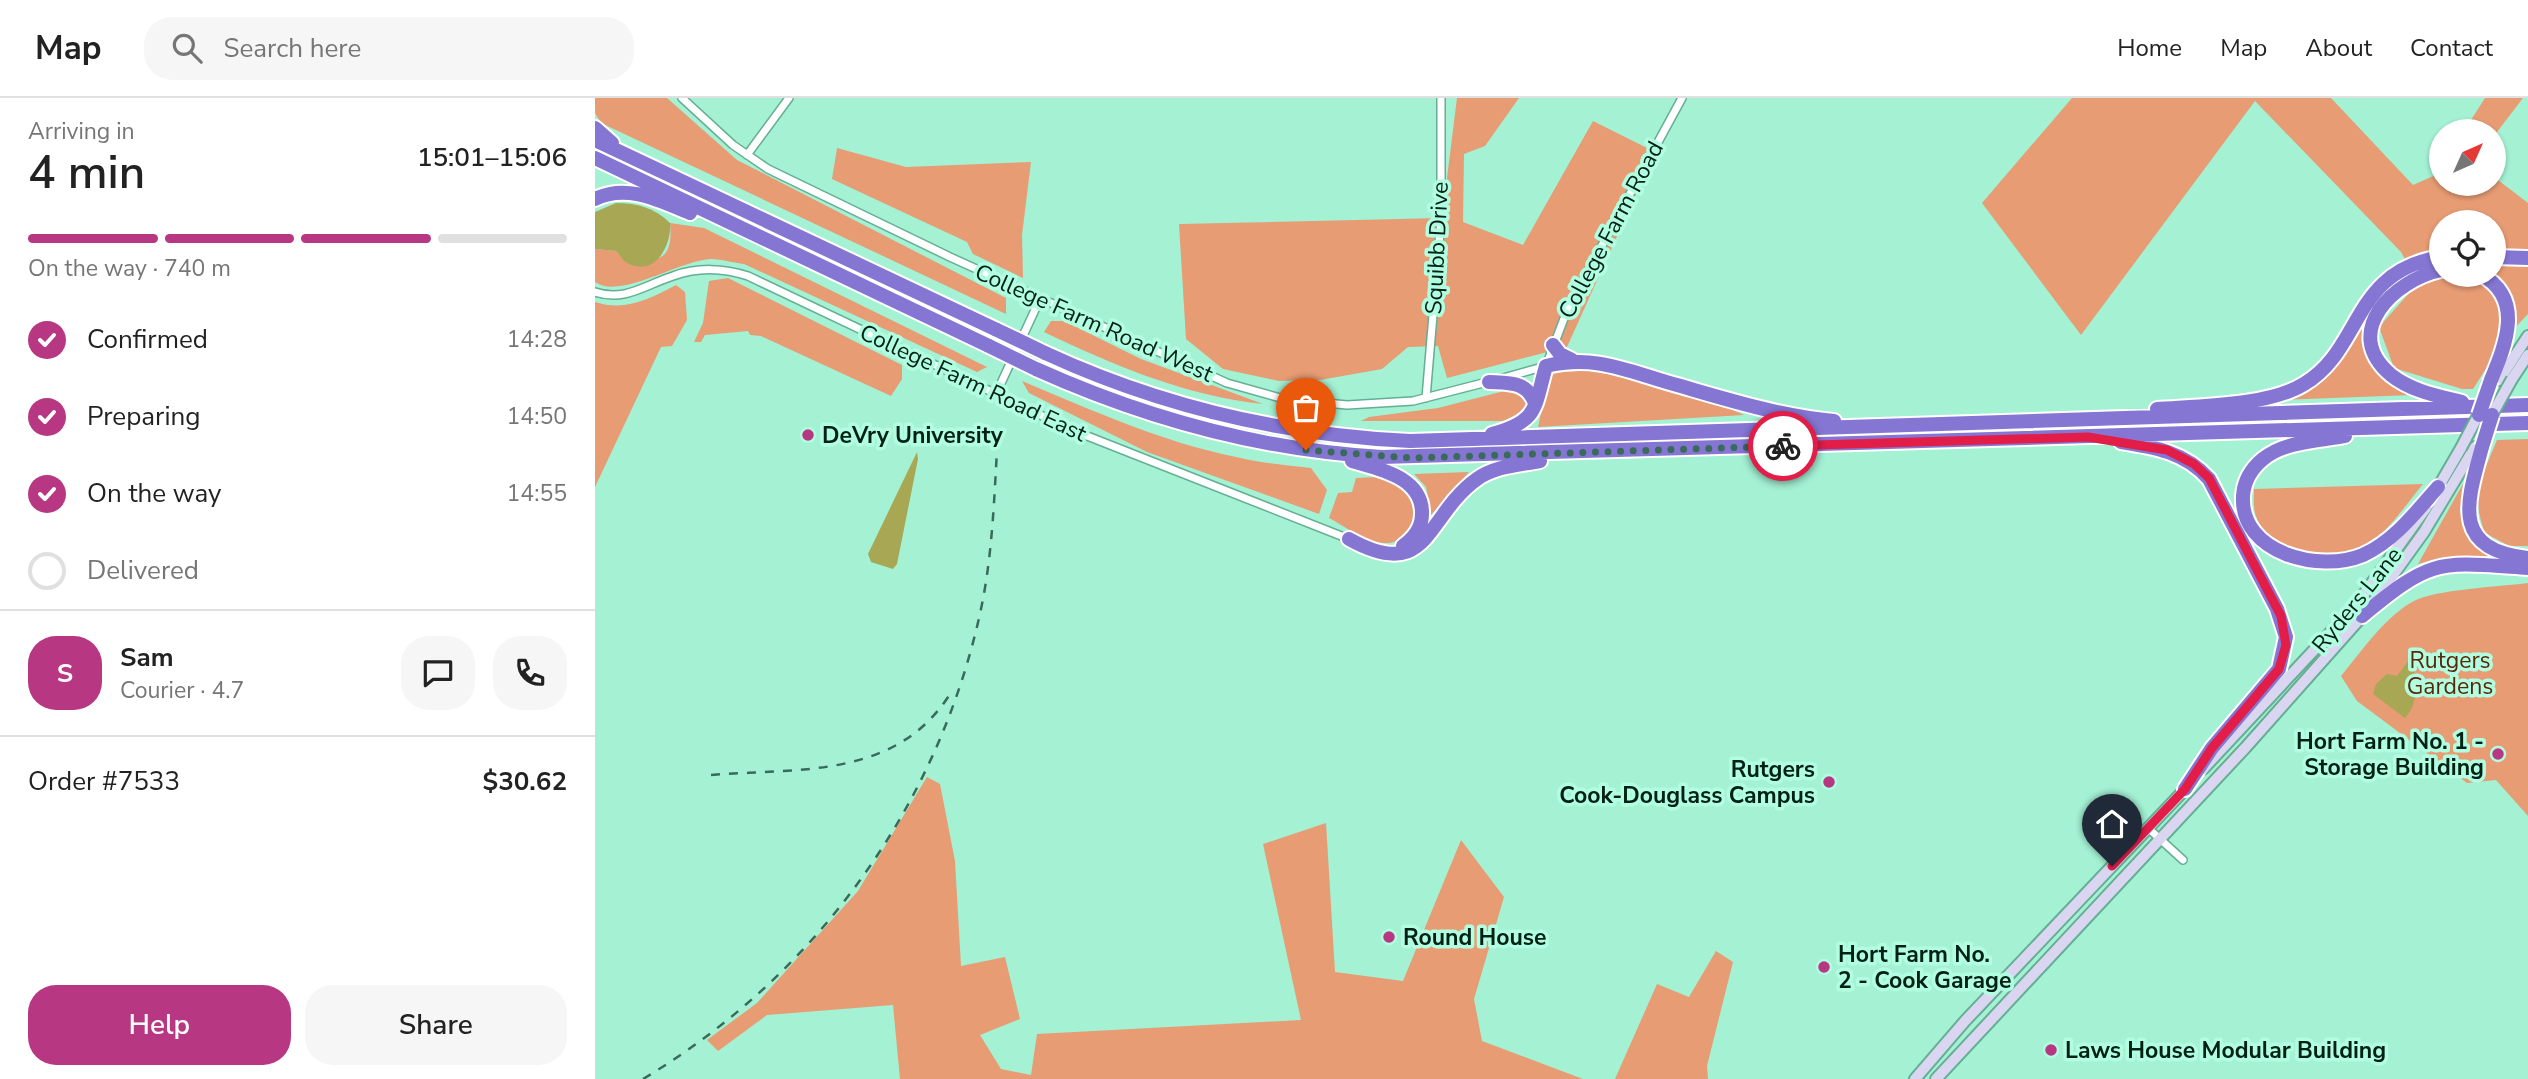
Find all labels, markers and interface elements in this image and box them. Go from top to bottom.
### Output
search box [144,17,634,80]
text: Map [35,26,102,71]
icon: search [168,29,206,67]
text: Search here [224,31,361,66]
text: Home [2117,32,2182,64]
text: Map [2220,32,2267,64]
text: About [2305,32,2372,64]
text: Contact [2410,32,2493,64]
text: Arriving in [28,116,135,147]
north arrow [2429,119,2506,196]
map controls [2429,119,2506,287]
street label: College Farm Road [1551,136,1671,324]
text: 15:01–15:06 [417,140,567,175]
text: 4 min [28,141,145,204]
street label: Squibb Drive [1418,181,1456,315]
button: locate [2429,210,2506,287]
text: On the way · 740 m [28,253,231,284]
street label: College Farm Road West [970,256,1219,390]
street label: College Farm Road East [855,317,1092,450]
icon: check [28,321,66,359]
text: Confirmed [87,322,208,357]
text: 14:28 [507,324,567,355]
pin [1276,378,1336,450]
icon: bag [1287,389,1325,427]
icon: check [28,398,66,436]
text: Preparing [87,399,200,434]
text: 14:50 [507,401,567,432]
courier [1748,411,1818,481]
place label: DeVry University [822,420,1004,451]
marker: DeVry University [800,427,816,443]
icon: bike [1764,427,1802,465]
icon: check [28,475,66,513]
text: On the way [87,476,221,511]
text: 14:55 [507,478,567,509]
street label: Ryders Lane [2305,541,2409,659]
text: Delivered [87,553,199,588]
button: chat [401,636,475,710]
button: phone [493,636,567,710]
text: Sam [120,640,173,675]
park label: Rutgers Gardens [2407,645,2493,702]
text: S [57,656,73,691]
text: Courier · 4.7 [120,675,244,706]
place label: Hort Farm No. 1 - Storage Building [2296,726,2484,783]
marker: Hort Farm No. 1 - Storage Building [2490,746,2506,762]
place label: Rutgers Cook-Douglass Campus [1559,754,1815,811]
text: Order #7533 [28,764,180,799]
text: $30.62 [483,764,567,799]
marker: Rutgers Cook-Douglass Campus [1821,774,1837,790]
pin [2082,794,2142,866]
icon: home [2093,805,2131,843]
place label: Round House [1403,922,1547,953]
marker: Round House [1381,929,1397,945]
place label: Hort Farm No. 2 - Cook Garage [1838,939,2011,996]
marker: Hort Farm No. 2 - Cook Garage [1816,959,1832,975]
button: Help [28,985,291,1065]
button: Share [305,985,567,1065]
place label: Laws House Modular Building [2065,1035,2386,1066]
marker: Laws House Modular Building [2043,1042,2059,1058]

